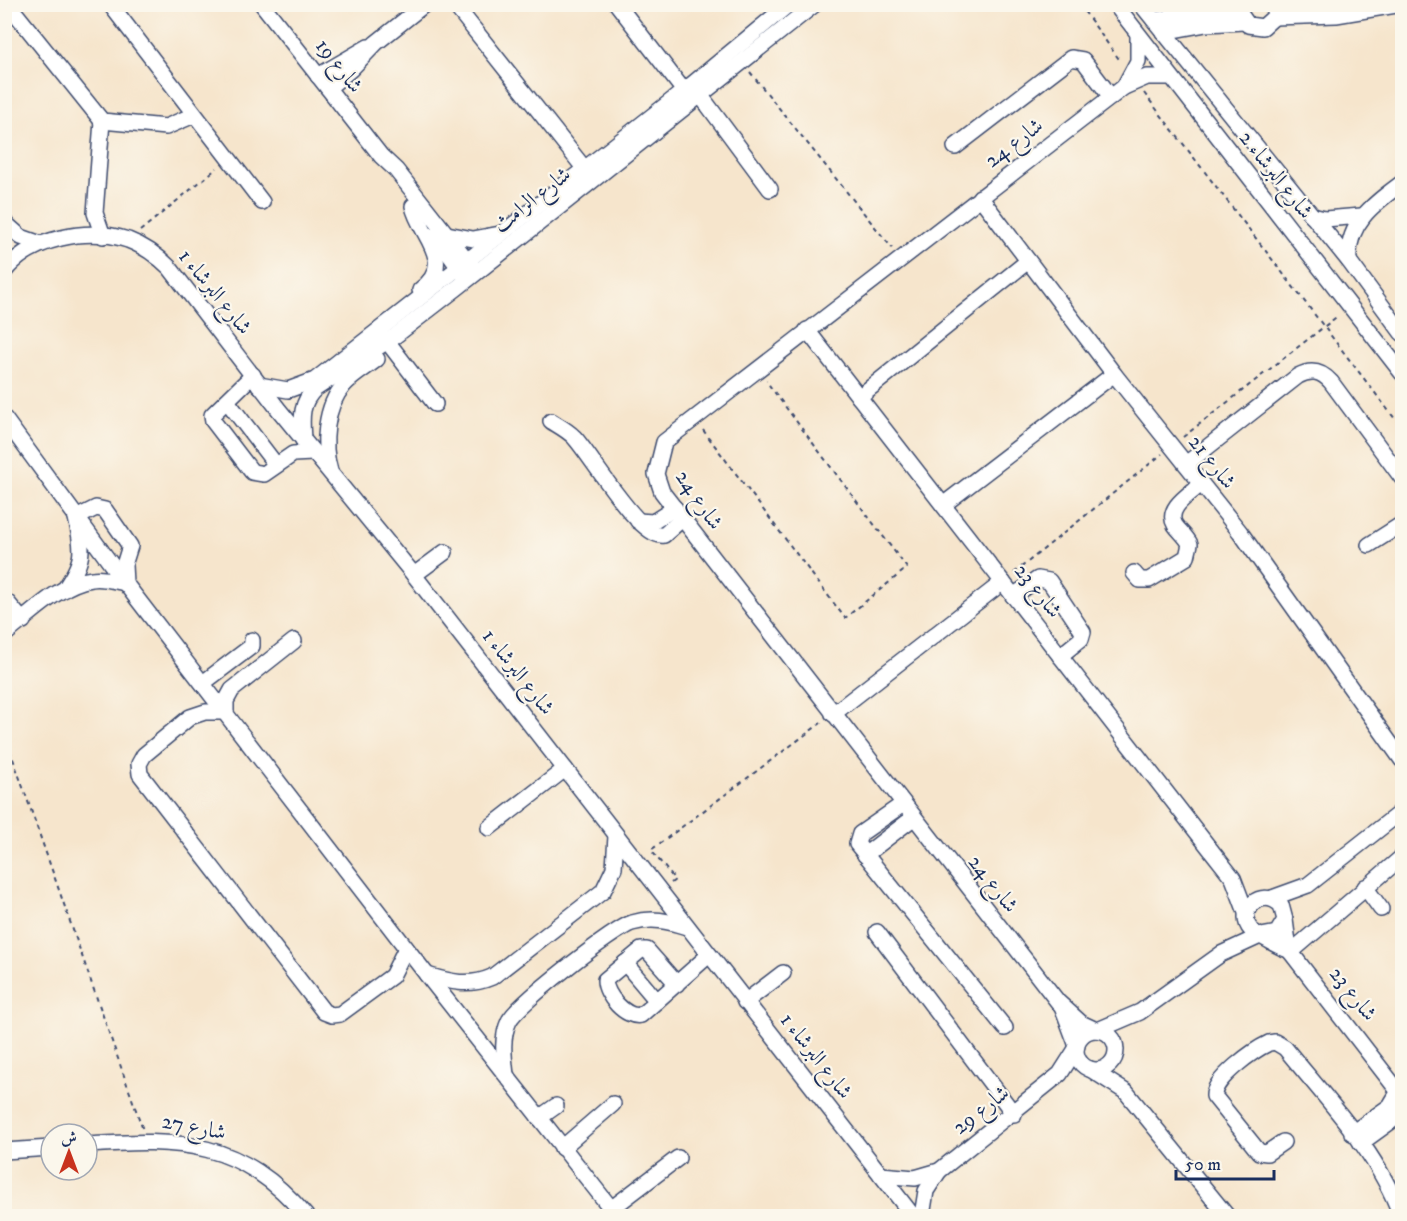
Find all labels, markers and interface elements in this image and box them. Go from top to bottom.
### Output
street label: شارع 19 [306,33,369,101]
street label: شارع 24 [979,112,1051,177]
street label: شارع البرشاء 2 [1230,125,1319,227]
street label: شارع الرامث [488,161,579,242]
street label: شارع البرشاء 1 [169,244,258,343]
street label: شارع 21 [1179,429,1242,497]
street label: شارع 24 [666,465,729,537]
street label: شارع 23 [1005,558,1068,626]
street label: شارع البرشاء 1 [473,623,560,723]
street label: شارع 24 [959,850,1024,921]
street label: شارع 23 [1320,961,1383,1029]
street label: شارع البرشاء 1 [771,1007,858,1107]
street label: شارع 29 [947,1079,1017,1144]
street label: شارع 27 [159,1108,228,1150]
north arrow [39,1122,99,1182]
text: ش [61,1128,77,1148]
scale bar [1176,1143,1274,1181]
text: 50 m [1185,1154,1221,1176]

